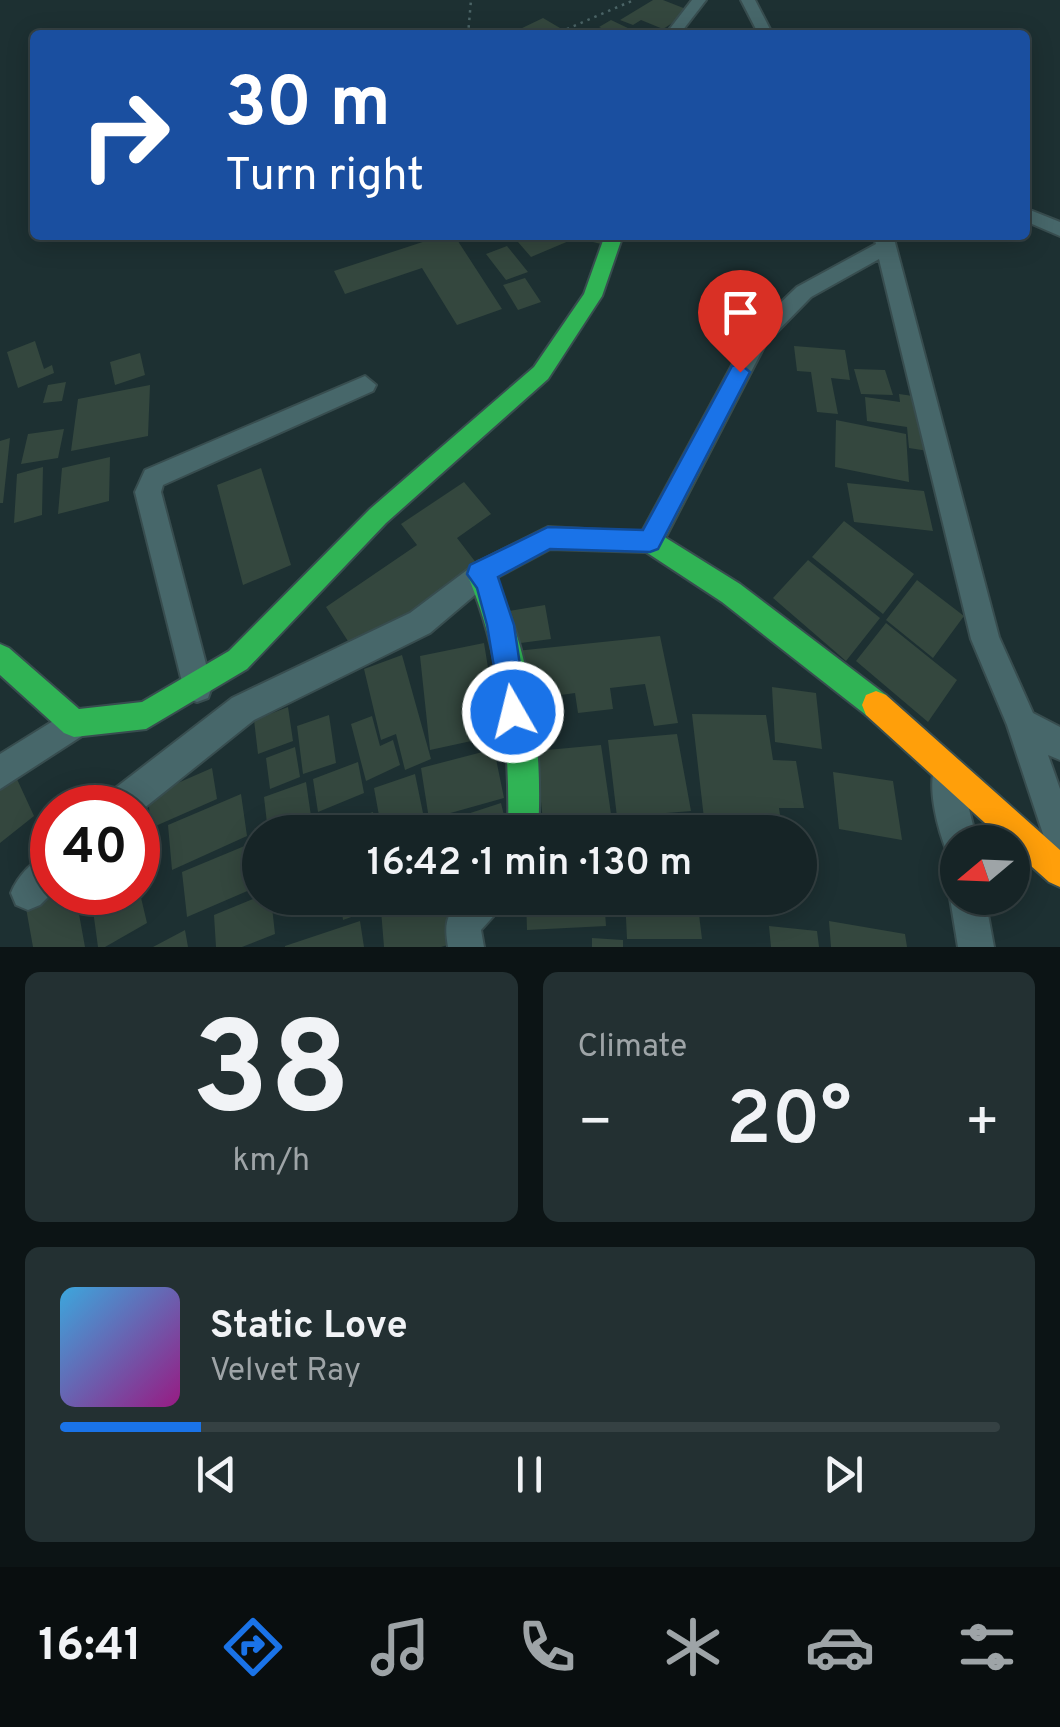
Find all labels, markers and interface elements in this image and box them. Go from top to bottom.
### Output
text: 30 m [225,62,391,151]
icon: right [60,70,190,200]
text: Turn right [225,149,424,206]
pin [698,270,783,373]
icon: arrive [713,285,768,340]
position arrow [461,660,565,764]
speed limit sign: 40 [30,785,160,915]
north arrow [940,825,1030,915]
map controls [940,825,1030,915]
text: 16:42 · 1 min · 130 m [367,840,692,889]
text: 38 [191,994,351,1159]
text: Climate [578,1028,687,1068]
text: 20° [726,1076,852,1171]
text: − [578,1090,613,1160]
text: + [965,1090,1000,1160]
text: km/h [232,1142,310,1182]
text: Static Love [210,1303,408,1352]
text: Velvet Ray [210,1352,361,1392]
icon: previous [189,1447,244,1502]
icon: pause [502,1447,557,1502]
icon: next [816,1447,871,1502]
icon: directions [218,1612,288,1682]
icon: music [365,1612,435,1682]
icon: phone [512,1612,582,1682]
icon: climate [658,1612,728,1682]
icon: car [805,1612,875,1682]
icon: filters [952,1612,1022,1682]
text: 16:41 [38,1619,142,1676]

